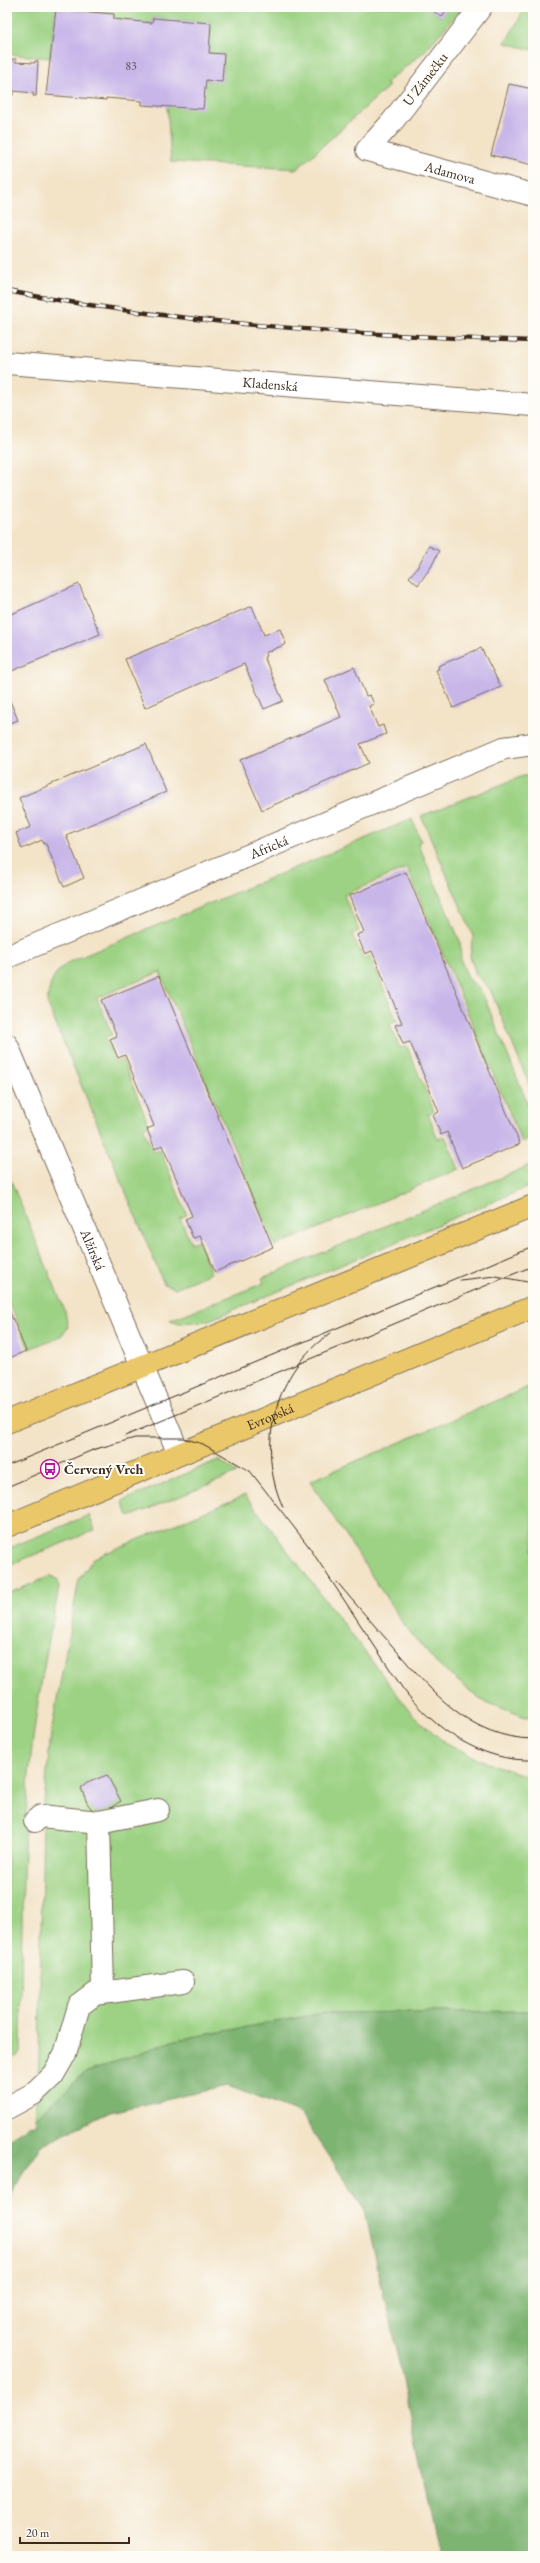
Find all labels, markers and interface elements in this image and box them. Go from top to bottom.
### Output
street label: U Zámečku [399,48,452,109]
house number: 83 [125,58,137,74]
street label: Adamova [422,157,478,188]
street label: Kladenská [242,373,299,395]
street label: Africká [246,831,291,863]
street label: Alžírská [76,1225,110,1273]
street label: Evropská [244,1399,297,1434]
bus stop icon: Červený Vrch [39,1458,61,1480]
place label: Červený Vrch [64,1460,143,1478]
scale bar [20,2519,129,2545]
text: 20 m [26,2525,50,2541]

